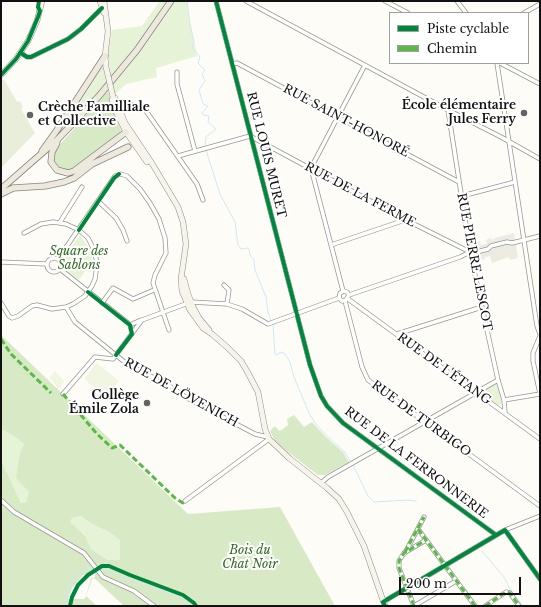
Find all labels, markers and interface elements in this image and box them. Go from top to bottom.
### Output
legend [389,12,529,64]
text: Piste cyclable [427,21,509,36]
text: Chemin [427,41,477,56]
street label: RUE SAINT-HONORÉ [281,82,411,160]
street label: RUE LOUIS MURET [243,91,289,219]
place label: École élémentaire Jules Ferry [402,99,516,127]
place label: Crèche Familliale et Collective [38,101,150,129]
marker: École élémentaire Jules Ferry [519,108,529,118]
marker: Crèche Familliale et Collective [25,110,35,120]
street label: RUE DE LA FERME [302,160,418,230]
street label: RUE PIERRE LESCOT [454,192,494,332]
park label: Square des Sablons [50,245,108,273]
street label: RUE DE L'ÉTANG [394,330,494,408]
street label: RUE DE LÖVENICH [121,356,241,430]
street label: RUE DE TURBIGO [368,378,474,460]
place label: Collège Émile Zola [69,389,139,417]
marker: Collège Émile Zola [142,398,152,408]
street label: RUE DE LA FERRONNERIE [341,404,491,522]
park label: Bois du Chat Noir [222,544,278,572]
scale bar [401,569,523,595]
text: 200 m [406,576,447,591]

